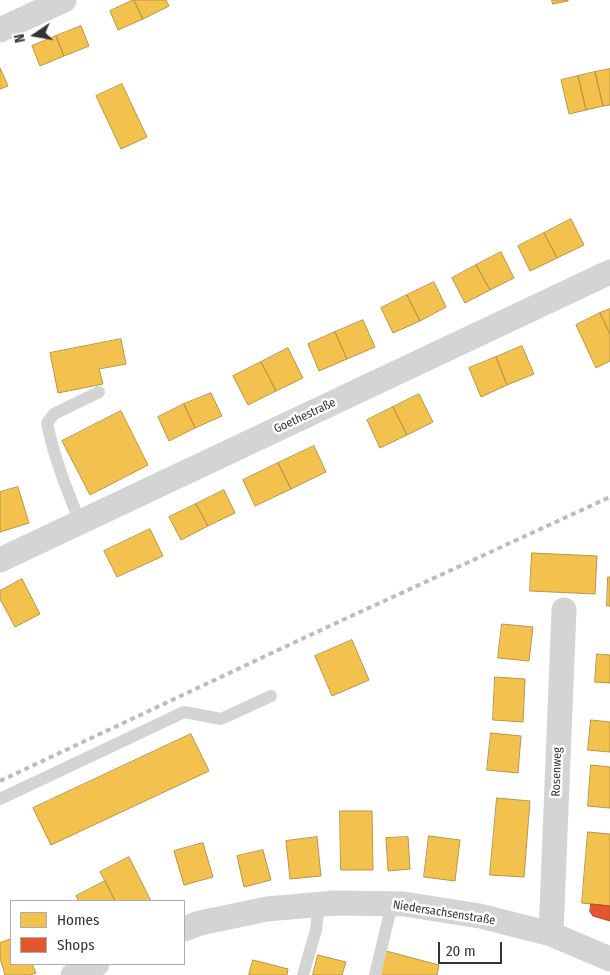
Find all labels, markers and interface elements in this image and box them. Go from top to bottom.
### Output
north arrow [10,10,60,60]
text: N [11,32,29,44]
street label: Goethestraße [272,395,338,437]
street label: Rosenweg [549,747,565,797]
street label: Niedersachsenstraße [392,898,496,928]
legend [10,900,185,965]
text: Homes [57,911,99,929]
scale bar [440,932,504,964]
text: Shops [57,936,95,954]
text: 20 m [446,942,476,960]

